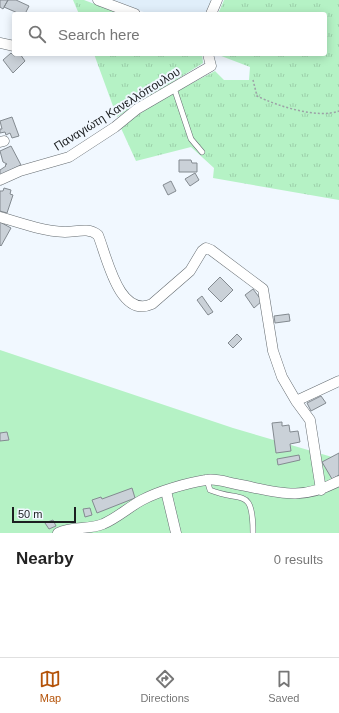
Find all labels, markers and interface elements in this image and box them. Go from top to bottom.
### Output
search box [12,12,327,56]
icon: search [26,23,48,45]
text: Search here [58,26,140,43]
street label: Παναγιώτη Κανελλόπουλου [51,64,183,154]
scale bar [12,505,76,524]
text: 50 m [18,508,42,520]
text: Nearby [16,549,74,568]
text: 0 results [274,552,323,567]
tab: Map [39,668,61,704]
tab: Directions [140,668,189,704]
tab: Saved [268,668,299,704]

